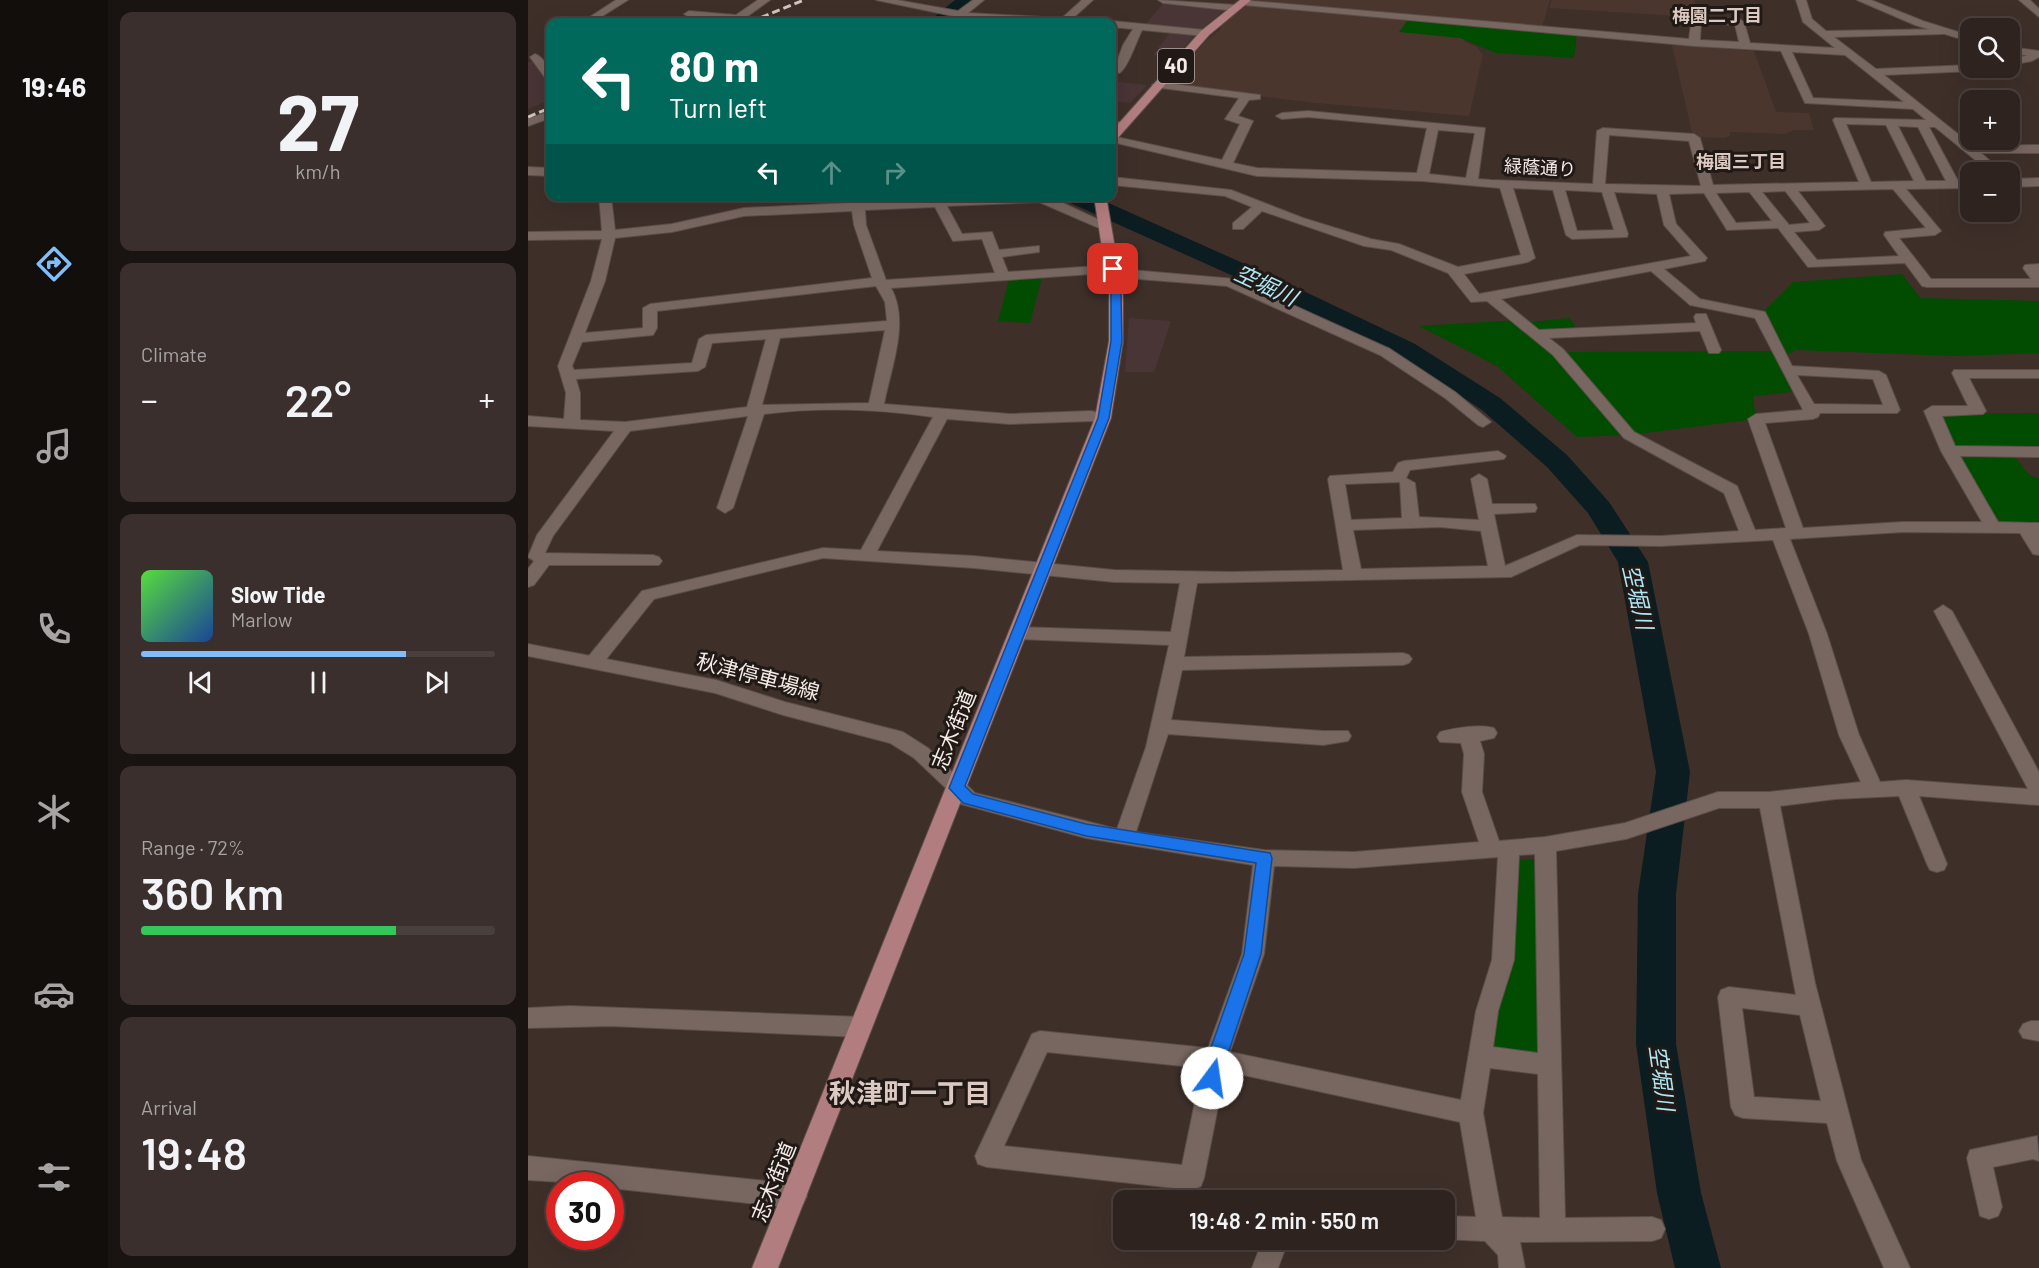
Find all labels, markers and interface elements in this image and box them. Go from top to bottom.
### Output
district label: 梅園二丁目 [1672,4,1762,26]
map controls [1960,18,2020,222]
button: search [1960,18,2020,78]
text: 80 m [669,40,759,90]
icon: left [570,42,648,120]
road number: 40 [1158,49,1194,83]
text: 19:46 [22,70,86,102]
text: 27 [277,73,359,167]
button: + [1960,90,2020,150]
text: Turn left [669,91,767,123]
district label: 梅園三丁目 [1696,150,1786,172]
street label: 緑蔭通り [1504,154,1577,180]
icon: left [752,156,785,189]
icon: ahead [815,156,848,189]
icon: right [878,156,911,189]
text: km/h [295,159,341,183]
button: − [1960,162,2020,222]
icon: directions [33,243,75,285]
pin [1087,243,1138,294]
icon: arrive [1096,252,1129,285]
water label: 空堀川 [1231,258,1304,311]
text: Climate [141,342,207,366]
text: 22° [285,372,351,426]
text: − [141,379,158,419]
text: + [478,379,495,419]
icon: music [33,425,75,467]
water label: 空堀川 [1619,562,1660,634]
text: Slow Tide [231,581,326,607]
text: Marlow [231,607,292,631]
icon: phone [33,608,75,650]
street label: 秋津停車場線 [694,647,822,704]
icon: previous [184,666,217,699]
icon: pause [302,666,335,699]
icon: next [420,666,453,699]
street label: 志木街道 [925,686,980,773]
icon: climate [33,791,75,833]
text: Range · 72% [141,835,245,859]
text: 360 km [141,865,284,919]
icon: car [33,973,75,1015]
water label: 空堀川 [1646,1043,1681,1114]
position arrow [1180,1046,1244,1110]
district label: 秋津町一丁目 [829,1076,991,1108]
text: Arrival [141,1095,197,1119]
text: 19:48 [141,1125,247,1179]
street label: 志木街道 [745,1138,800,1225]
icon: filters [33,1156,75,1198]
speed limit sign: 30 [546,1172,624,1250]
text: 19:48 · 2 min · 550 m [1189,1207,1379,1233]

